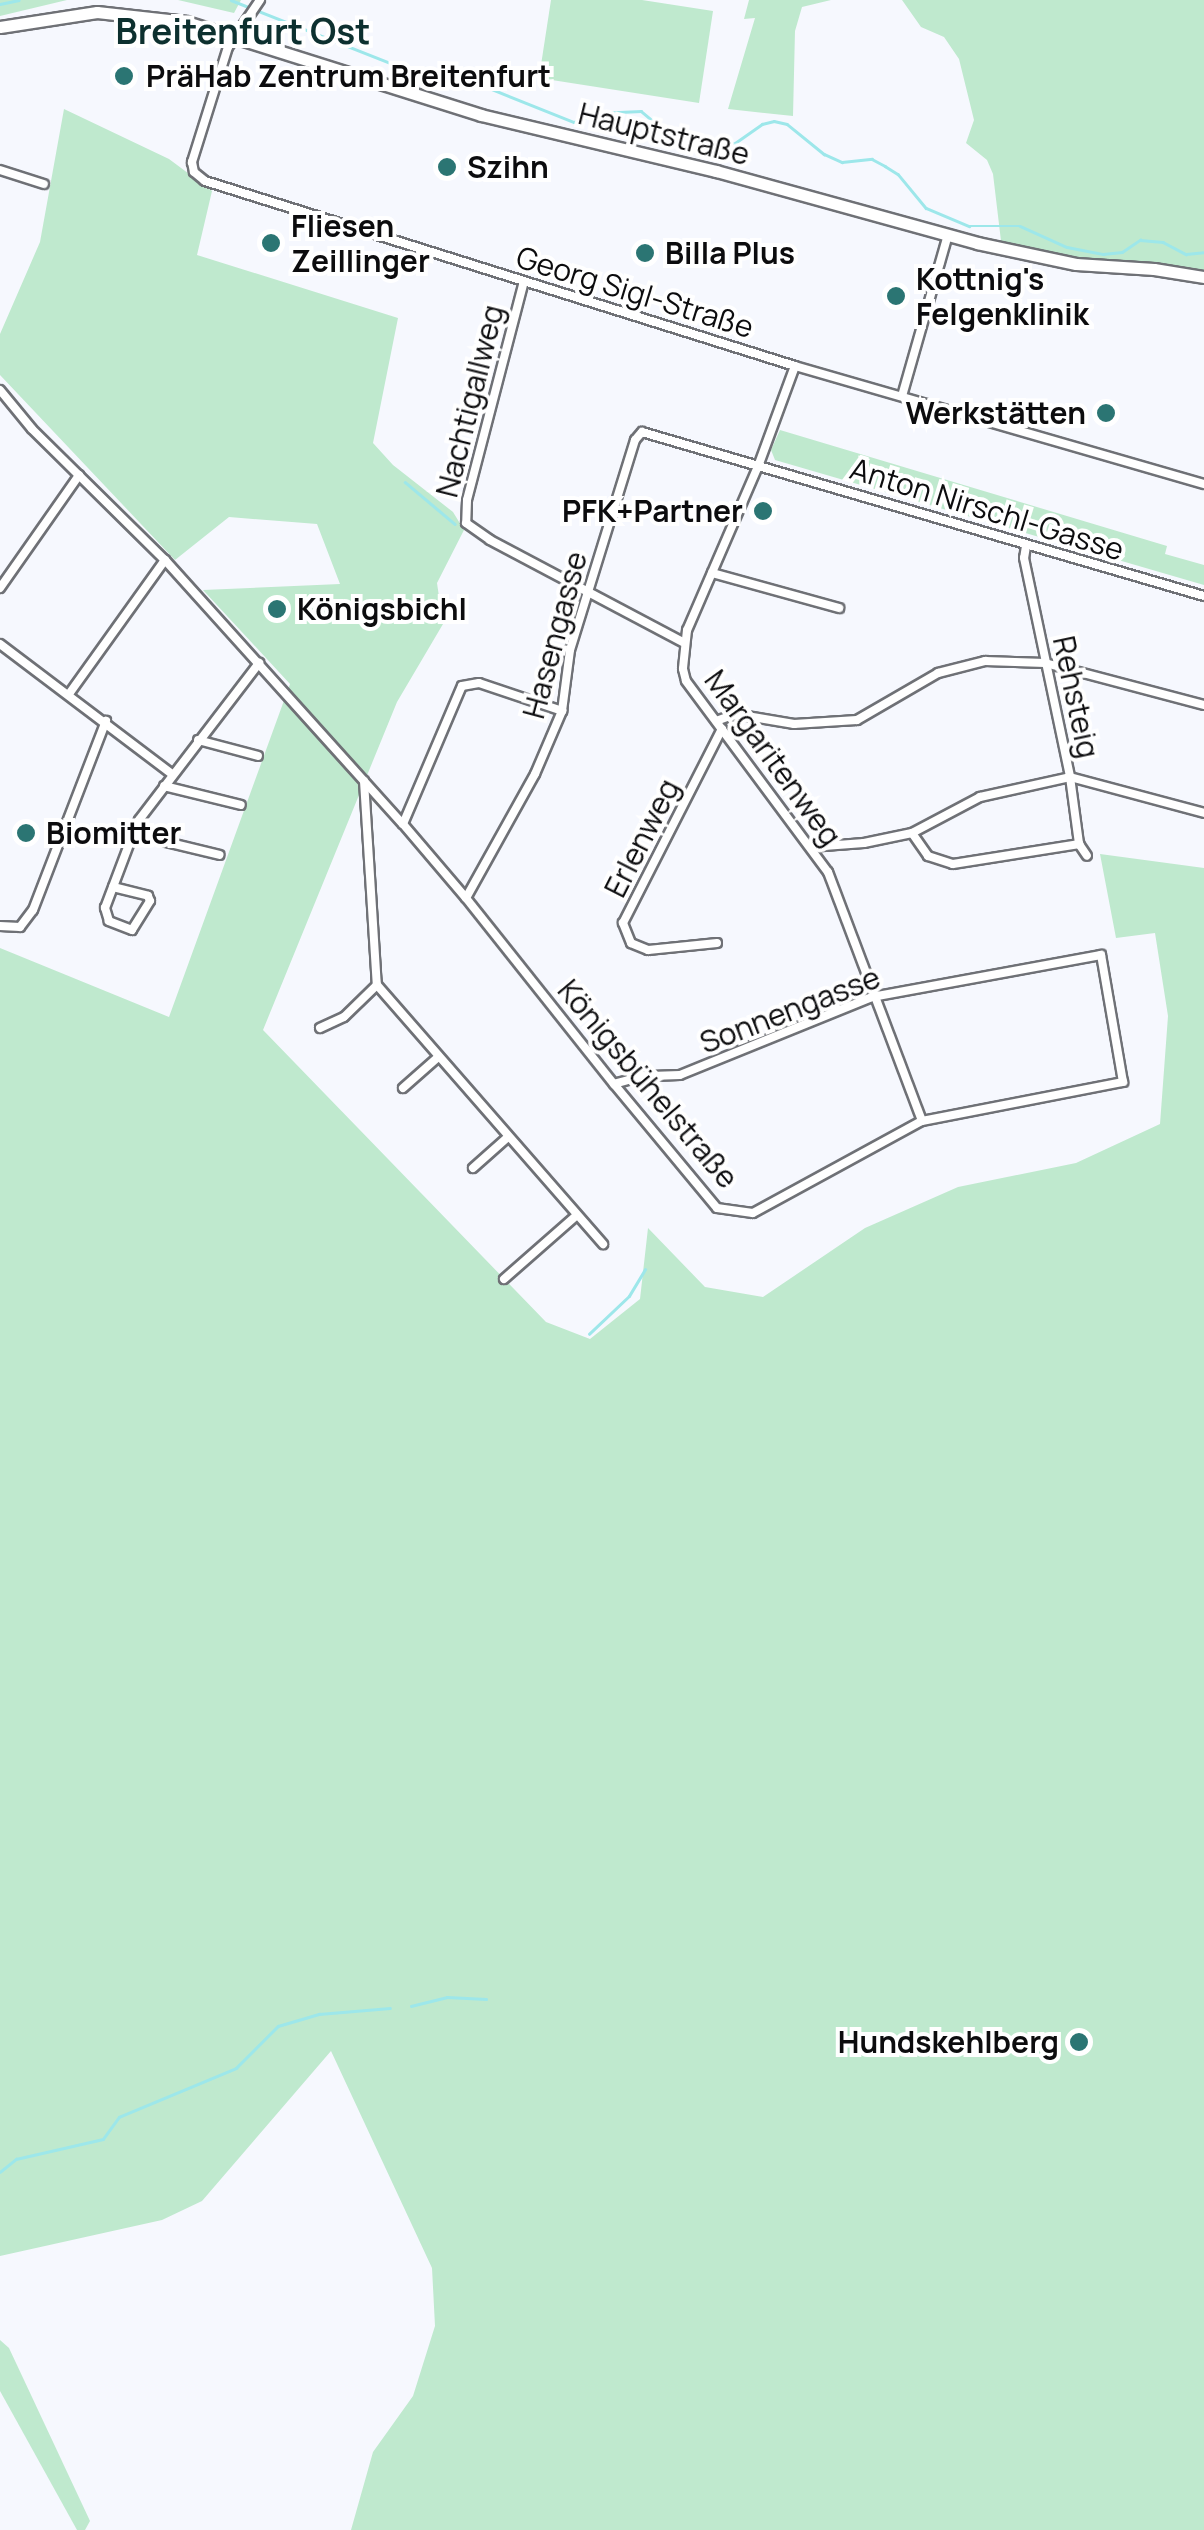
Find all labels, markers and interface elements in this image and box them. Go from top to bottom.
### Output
district label: Breitenfurt Ost [116,10,370,52]
place label: PräHab Zentrum Breitenfurt [146,58,551,94]
marker: PräHab Zentrum Breitenfurt [111,63,137,89]
street label: Hauptstraße [575,95,753,173]
place label: Szihn [467,149,549,185]
marker: Szihn [436,156,458,178]
place label: Fliesen Zeillinger [291,208,430,278]
marker: Fliesen Zeillinger [260,232,282,254]
place label: Billa Plus [665,235,795,271]
street label: Georg Sigl-Straße [512,239,758,345]
marker: Billa Plus [634,242,656,264]
place label: Kottnig's Felgenklinik [916,261,1089,332]
marker: Kottnig's Felgenklinik [885,285,907,307]
street label: Nachtigallweg [429,301,511,501]
place label: Werkstätten [906,395,1086,431]
marker: Werkstätten [1095,402,1117,424]
street label: Anton Nirschl-Gasse [846,450,1128,568]
place label: PFK+Partner [562,493,743,529]
marker: PFK+Partner [752,500,774,522]
street label: Hasengasse [515,548,595,722]
place label: Königsbichl [297,591,467,627]
marker: Königsbichl [266,598,288,620]
street label: Rehsteig [1046,633,1106,761]
street label: Margaritenweg [697,663,849,853]
street label: Erlenweg [597,773,687,903]
place label: Biomitter [46,815,181,851]
marker: Biomitter [15,822,37,844]
street label: Sonnengasse [695,959,885,1061]
street label: Königsbühelstraße [550,973,746,1195]
place label: Hundskehlberg [838,2024,1059,2060]
marker: Hundskehlberg [1068,2031,1090,2053]

